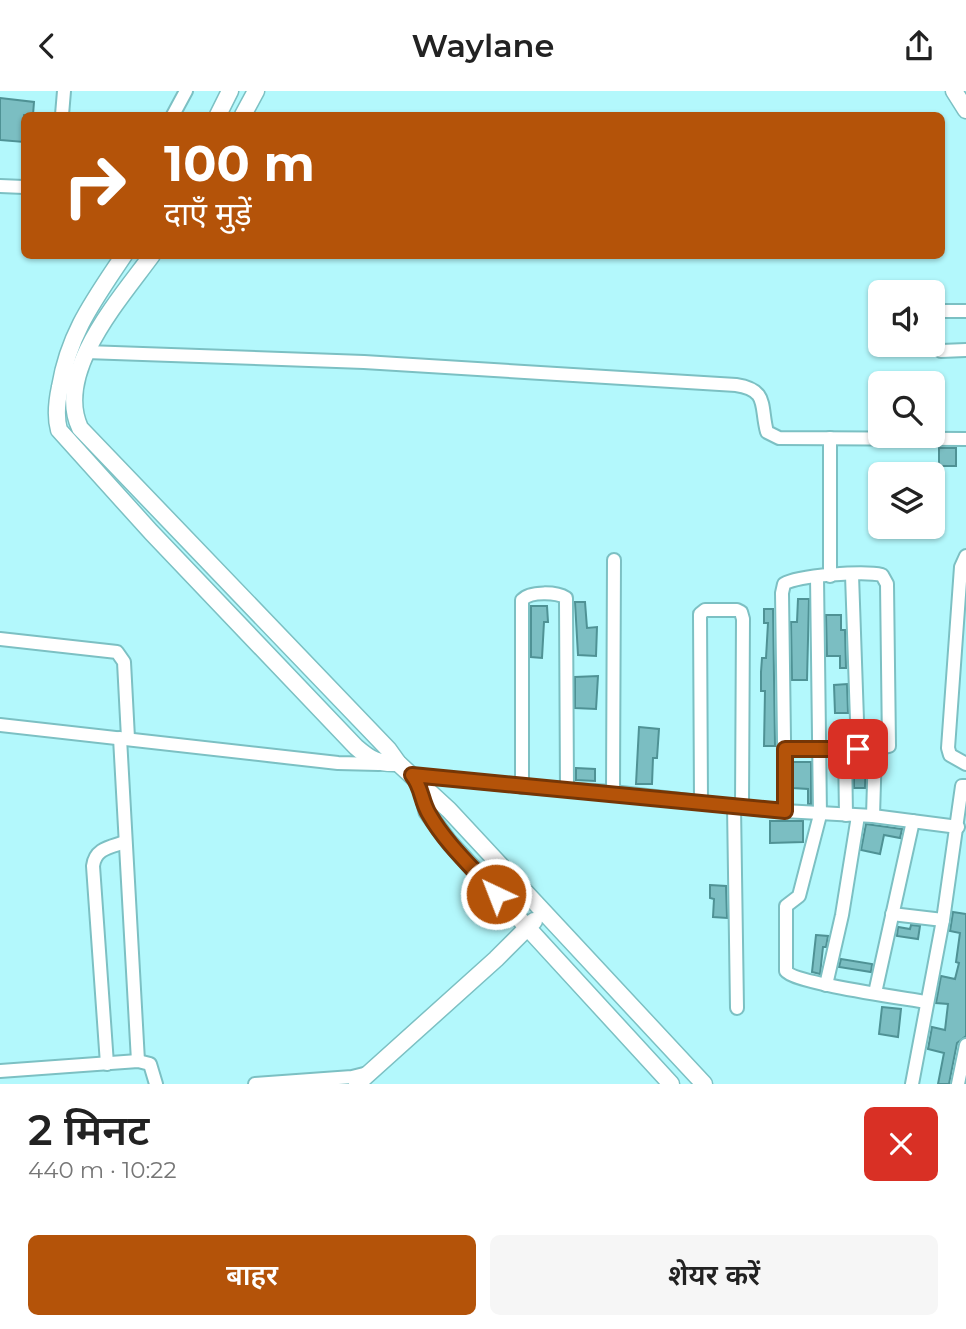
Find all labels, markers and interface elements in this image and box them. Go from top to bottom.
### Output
text: Waylane [412,26,554,65]
icon: back [28,27,66,65]
icon: share [900,27,938,65]
text: 100 m [164,134,315,193]
icon: right [49,140,140,231]
text: दाएँ मुड़ें [164,194,252,233]
map controls [868,280,945,539]
button: sound [868,280,945,357]
button: search [868,371,945,448]
button: layers [868,462,945,539]
pin [828,719,888,779]
icon: arrive [839,730,877,768]
position arrow [459,857,533,931]
text: 2 मिनट [28,1104,149,1156]
button: close [864,1107,938,1181]
text: 440 m · 10:22 [28,1156,176,1184]
button: बाहर [28,1235,476,1315]
button: शेयर करें [490,1235,938,1315]

